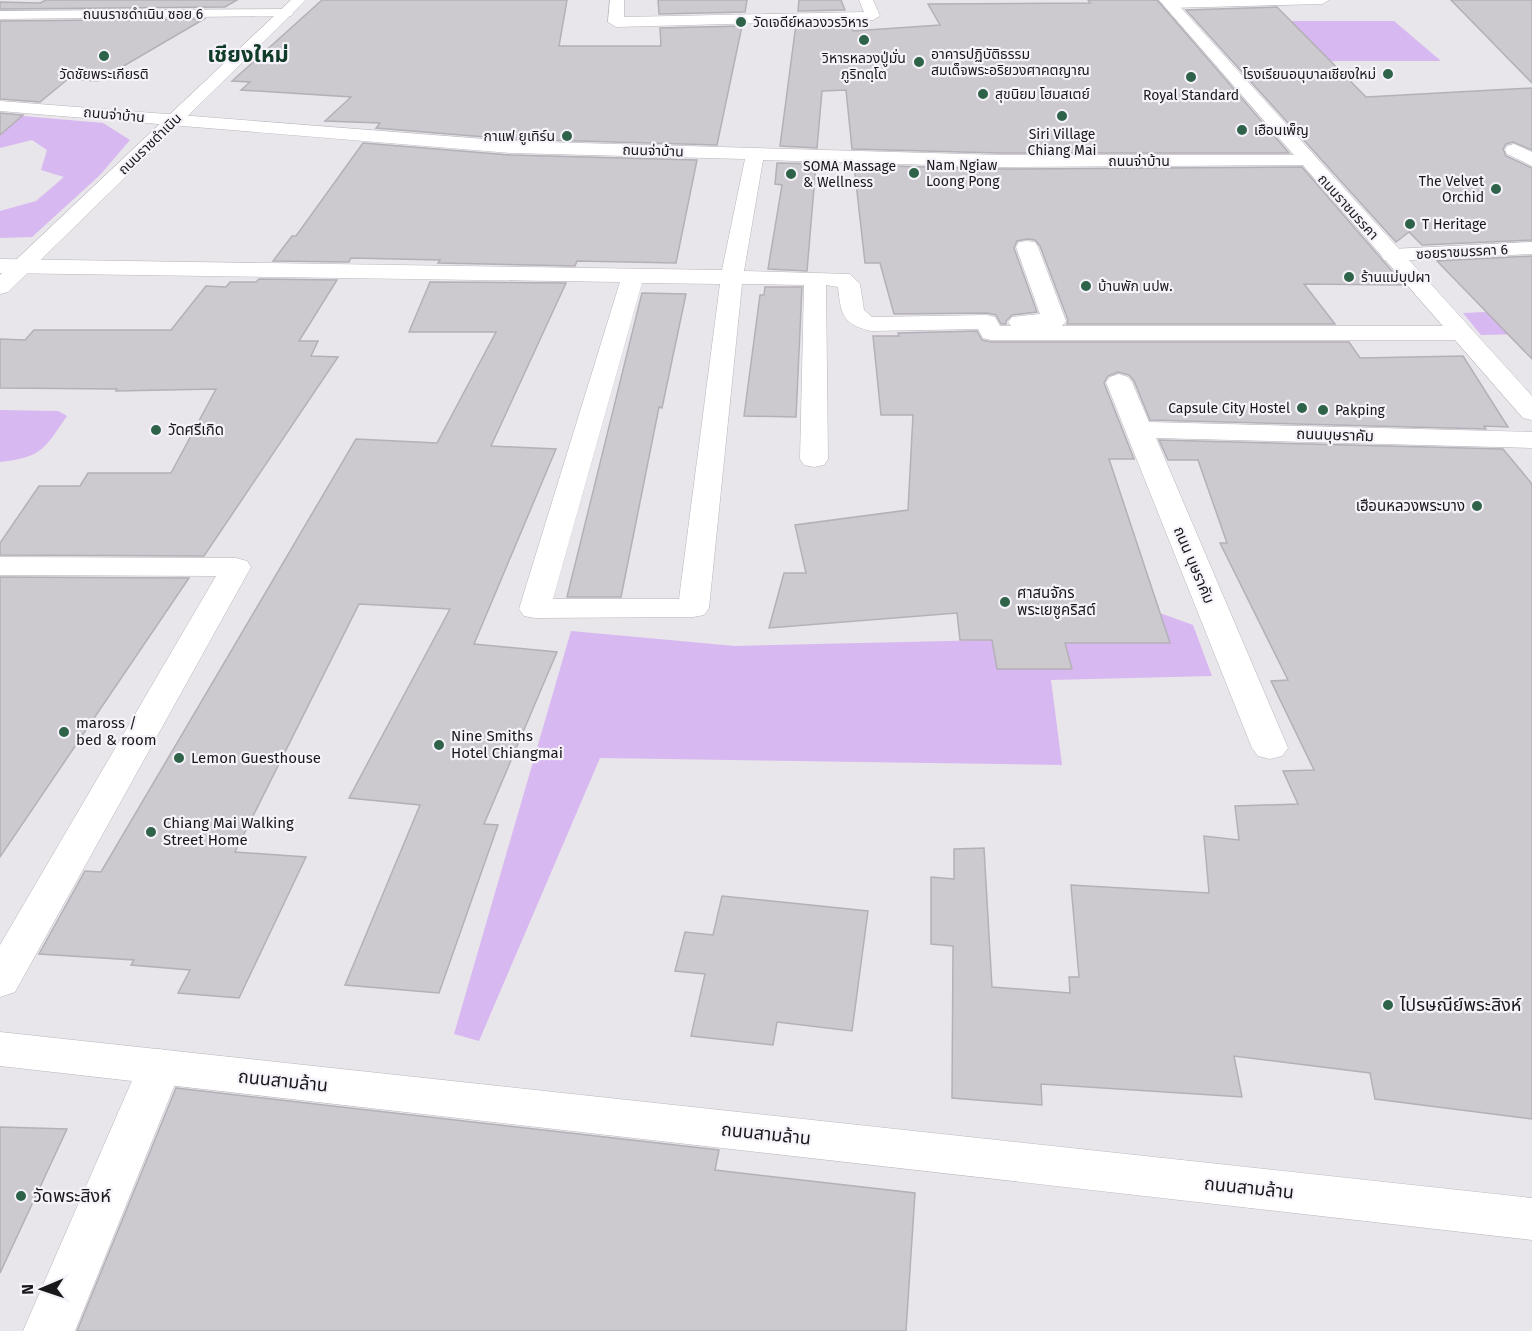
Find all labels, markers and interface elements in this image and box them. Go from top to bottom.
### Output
street label: ถนนราชดำเนิน ซอย 6 [83,6,203,23]
place label: วัดเจดีย์หลวงวรวิหาร [753,14,869,31]
marker: วัดเจดีย์หลวงวรวิหาร [734,15,748,29]
marker: วิหารหลวงปู่มั่น ภูริทตฺโต [857,33,871,47]
district label: เชียงใหม่ [207,41,289,68]
place label: อาคารปฏิบัติธรรม สมเด็จพระอริยวงศาคตญาณ [931,46,1090,79]
place label: วิหารหลวงปู่มั่น ภูริทตฺโต [821,48,906,83]
marker: วัดชัยพระเกียรติ [97,49,111,63]
marker: อาคารปฏิบัติธรรม สมเด็จพระอริยวงศาคตญาณ [912,55,926,69]
place label: วัดชัยพระเกียรติ [59,66,149,83]
place label: โรงเรียนอนุบาลเชียงใหม่ [1243,66,1376,83]
marker: โรงเรียนอนุบาลเชียงใหม่ [1381,67,1395,81]
marker: Royal Standard [1184,70,1198,84]
place label: สุขนิยม โฮมสเตย์ [995,86,1090,103]
marker: สุขนิยม โฮมสเตย์ [976,87,990,101]
place label: Royal Standard [1143,87,1239,104]
street label: ถนนจ่าบ้าน [83,104,145,126]
marker: Siri Village Chiang Mai [1055,109,1069,123]
street label: ถนนราชดำเนิน [115,110,185,178]
place label: เฮือนเพ็ญ [1254,122,1309,139]
marker: เฮือนเพ็ญ [1235,123,1249,137]
place label: Siri Village Chiang Mai [1027,126,1097,159]
place label: กาแฟ ยูเทิร์น [484,128,555,145]
marker: กาแฟ ยูเทิร์น [560,129,574,143]
street label: ถนนจ่าบ้าน [622,141,684,161]
street label: ถนนจ่าบ้าน [1108,153,1170,170]
place label: Nam Ngiaw Loong Pong [926,157,1000,190]
place label: SOMA Massage & Wellness [803,158,896,191]
marker: Nam Ngiaw Loong Pong [907,166,921,180]
marker: SOMA Massage & Wellness [784,167,798,181]
street label: ถนนราชมรรคา [1314,171,1382,243]
place label: The Velvet Orchid [1419,173,1485,206]
marker: The Velvet Orchid [1489,182,1503,196]
place label: T Heritage [1422,216,1487,233]
marker: T Heritage [1403,217,1417,231]
street label: ซอยราชมรรคา 6 [1416,241,1508,263]
place label: ร้านแม่บุปผา [1361,269,1430,286]
marker: ร้านแม่บุปผา [1342,270,1356,284]
place label: บ้านพัก นปพ. [1098,278,1173,295]
marker: บ้านพัก นปพ. [1079,279,1093,293]
place label: Capsule City Hostel [1168,400,1290,417]
marker: Capsule City Hostel [1295,401,1309,415]
place label: Pakping [1335,402,1386,419]
marker: Pakping [1316,403,1330,417]
place label: วัดศรีเกิด [168,421,224,439]
marker: วัดศรีเกิด [149,423,163,437]
street label: ถนนบุษราคัม [1296,425,1374,445]
place label: เฮือนหลวงพระบาง [1356,497,1465,515]
marker: เฮือนหลวงพระบาง [1470,499,1484,513]
street label: ถนน บุษราคัม [1170,524,1218,606]
place label: ศาสนจักร พระเยซูคริสต์ [1017,584,1096,619]
marker: ศาสนจักร พระเยซูคริสต์ [998,595,1012,609]
place label: maross / bed & room [76,714,157,749]
marker: maross / bed & room [57,725,71,739]
place label: Nine Smiths Hotel Chiangmai [451,727,563,762]
marker: Nine Smiths Hotel Chiangmai [432,738,446,752]
place label: Lemon Guesthouse [191,749,321,767]
marker: Lemon Guesthouse [172,751,186,765]
place label: Chiang Mai Walking Street Home [163,814,294,849]
marker: Chiang Mai Walking Street Home [144,825,158,839]
place label: ไปรษณีย์พระสิงห์ [1399,994,1522,1016]
marker: ไปรษณีย์พระสิงห์ [1381,998,1395,1012]
street label: ถนนสามล้าน [237,1065,329,1097]
street label: ถนนสามล้าน [720,1118,812,1150]
street label: ถนนสามล้าน [1203,1172,1295,1204]
place label: วัดพระสิงห์ [33,1185,111,1207]
marker: วัดพระสิงห์ [14,1189,28,1203]
north arrow [12,1259,72,1319]
text: N [18,1284,37,1295]

